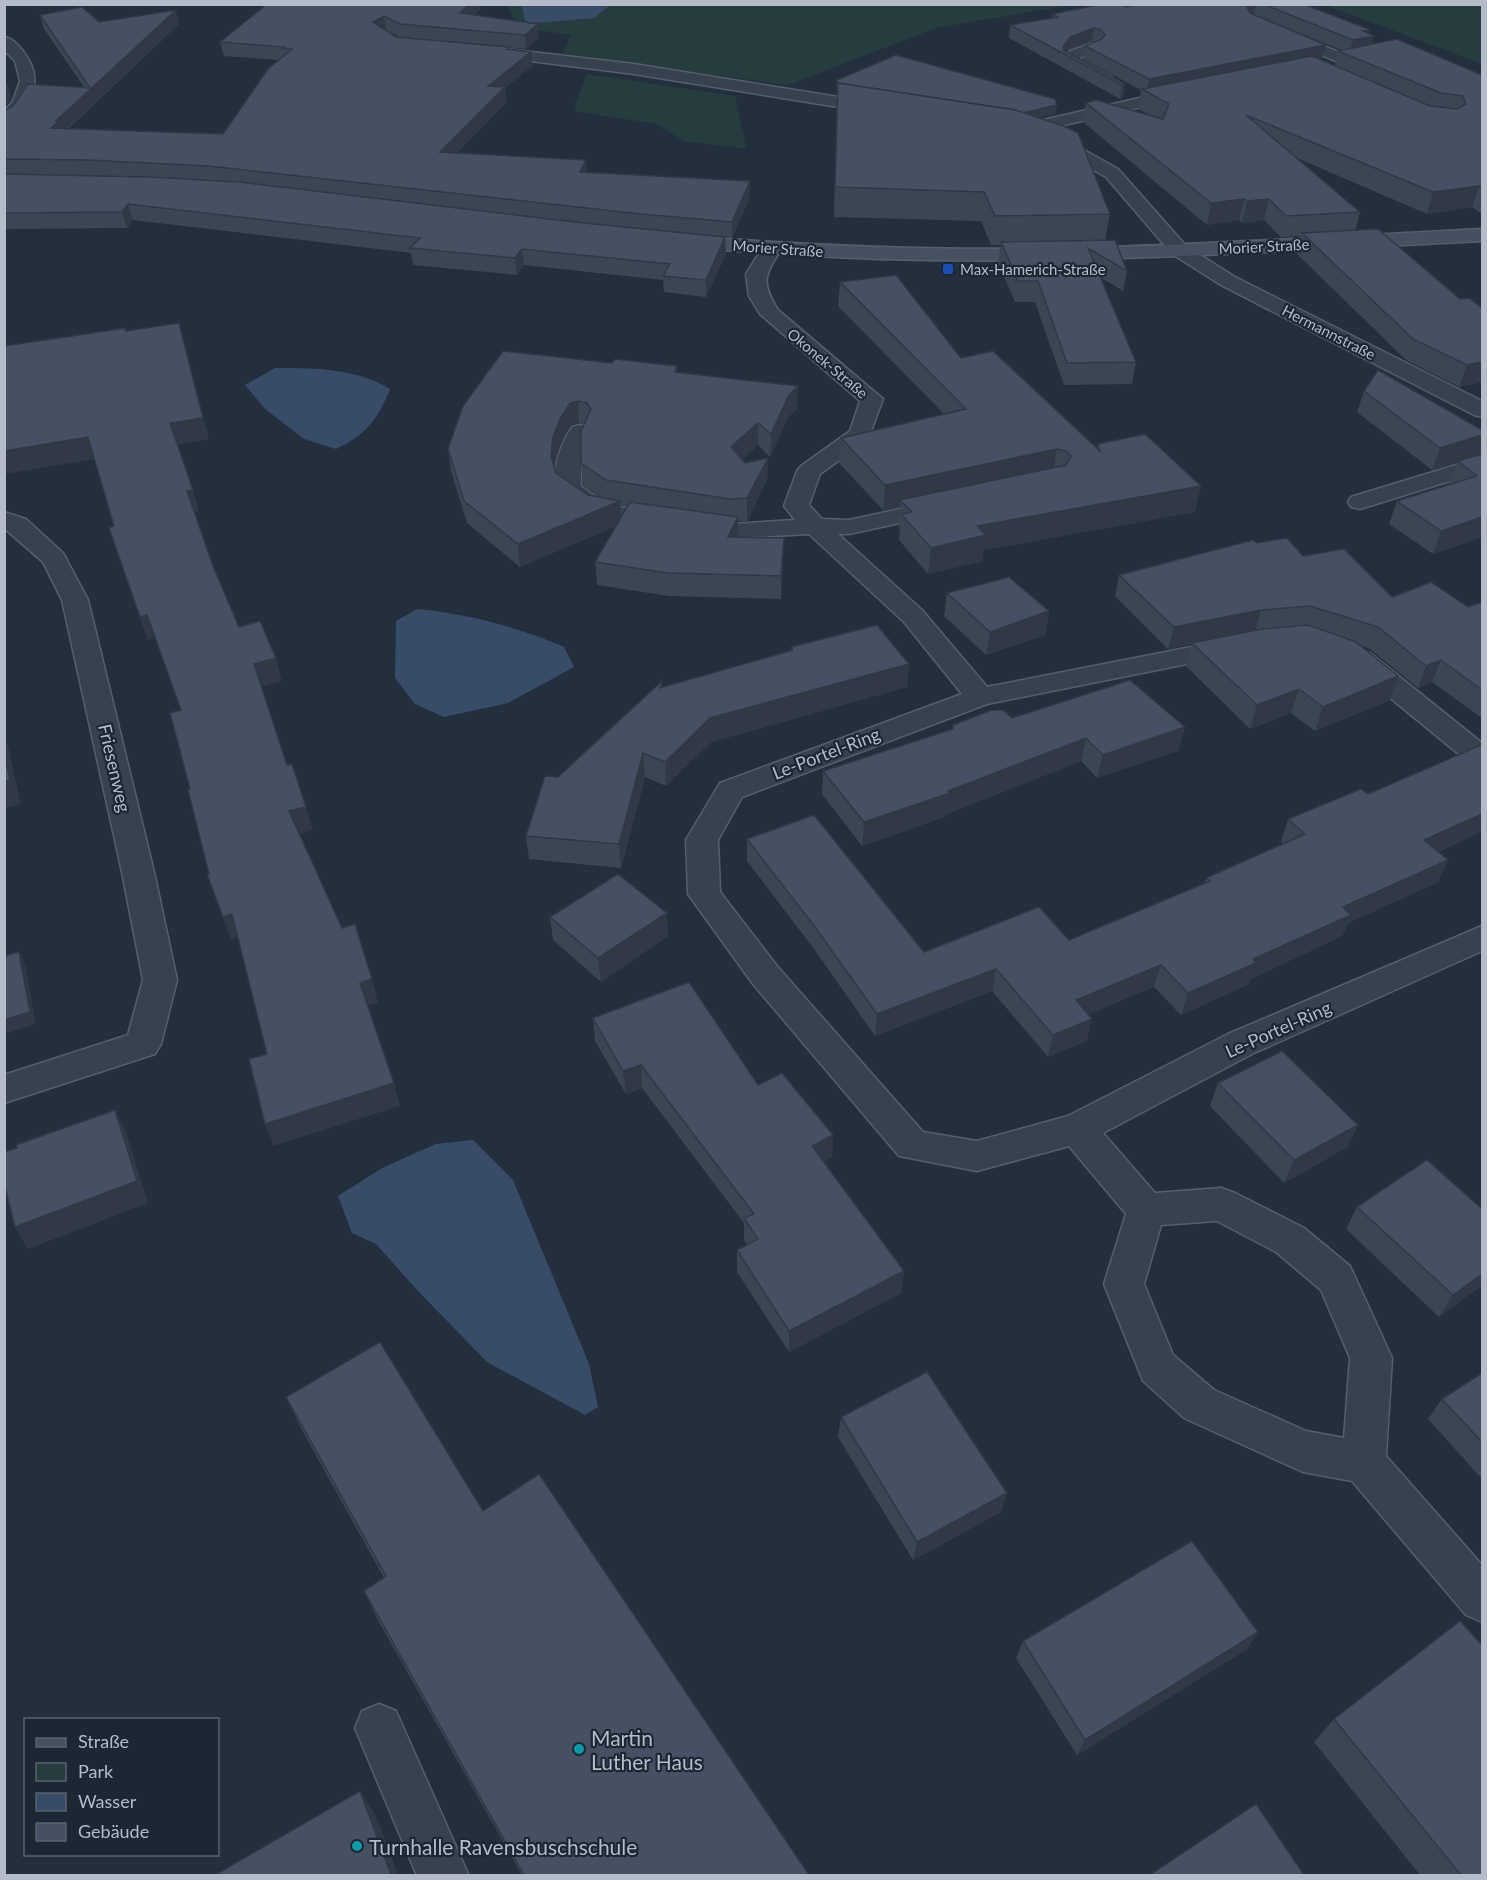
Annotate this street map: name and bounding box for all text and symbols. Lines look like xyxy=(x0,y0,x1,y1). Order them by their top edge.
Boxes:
street label: Morier Straße xyxy=(1218,235,1310,257)
street label: Morier Straße xyxy=(732,236,824,260)
place label: Max-Hamerich-Straße xyxy=(960,260,1106,278)
marker: Max-Hamerich-Straße xyxy=(941,262,955,276)
street label: Hermannstraße xyxy=(1279,301,1379,363)
street label: Okonek-Straße xyxy=(784,324,872,402)
street label: Friesenweg xyxy=(94,722,136,814)
street label: Le-Portel-Ring xyxy=(769,722,883,784)
street label: Le-Portel-Ring xyxy=(1222,996,1334,1062)
legend xyxy=(24,1718,219,1856)
place label: Martin Luther Haus xyxy=(591,1725,703,1774)
text: Straße xyxy=(78,1730,129,1752)
marker: Martin Luther Haus xyxy=(572,1742,586,1756)
text: Park xyxy=(78,1760,114,1782)
text: Wasser xyxy=(78,1790,137,1812)
text: Gebäude xyxy=(78,1820,149,1842)
place label: Turnhalle Ravensbuschschule xyxy=(369,1834,637,1859)
marker: Turnhalle Ravensbuschschule xyxy=(350,1839,364,1853)

